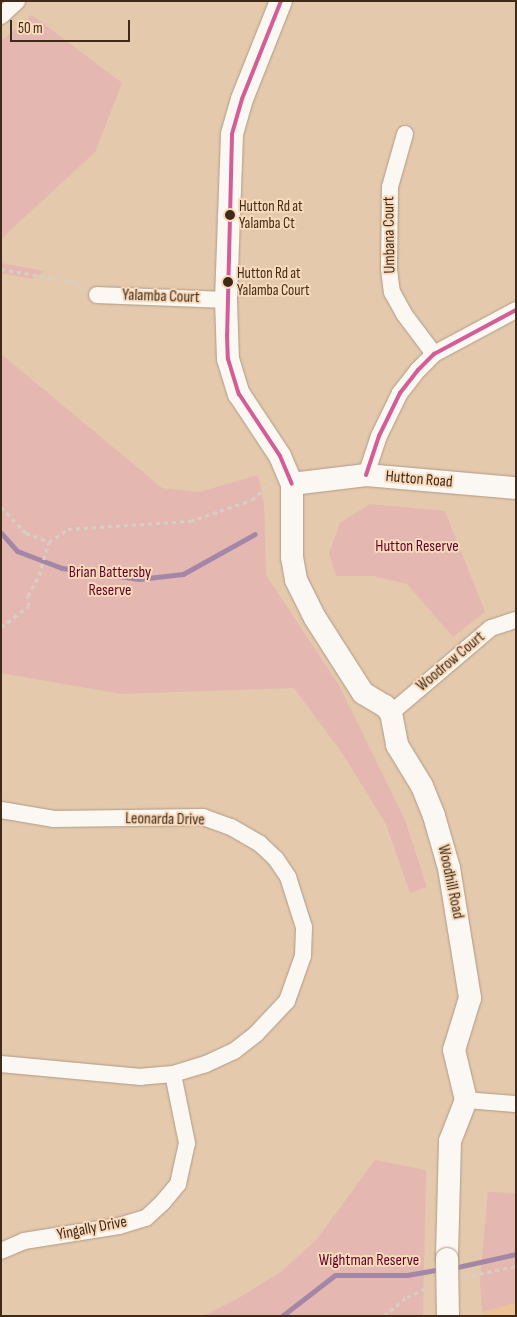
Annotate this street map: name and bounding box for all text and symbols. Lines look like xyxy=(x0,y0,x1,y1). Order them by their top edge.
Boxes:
scale bar xyxy=(12,10,132,42)
text: 50 m xyxy=(18,19,43,38)
street label: Umbana Court xyxy=(380,196,400,274)
place label: Hutton Rd at Yalamba Ct xyxy=(239,197,303,232)
marker: Hutton Rd at Yalamba Ct xyxy=(225,210,235,220)
place label: Hutton Rd at Yalamba Court xyxy=(237,264,310,299)
marker: Hutton Rd at Yalamba Court xyxy=(223,277,233,287)
street label: Yalamba Court xyxy=(122,286,200,308)
street label: Hutton Road xyxy=(385,468,453,492)
park label: Hutton Reserve xyxy=(375,537,459,557)
park label: Brian Battersby Reserve xyxy=(69,563,151,601)
street label: Woodrow Court xyxy=(413,628,489,696)
street label: Leonarda Drive xyxy=(125,810,205,830)
street label: Woodhill Road xyxy=(433,843,467,921)
street label: Yingally Drive xyxy=(55,1213,129,1245)
park label: Wightman Reserve xyxy=(319,1251,419,1271)

